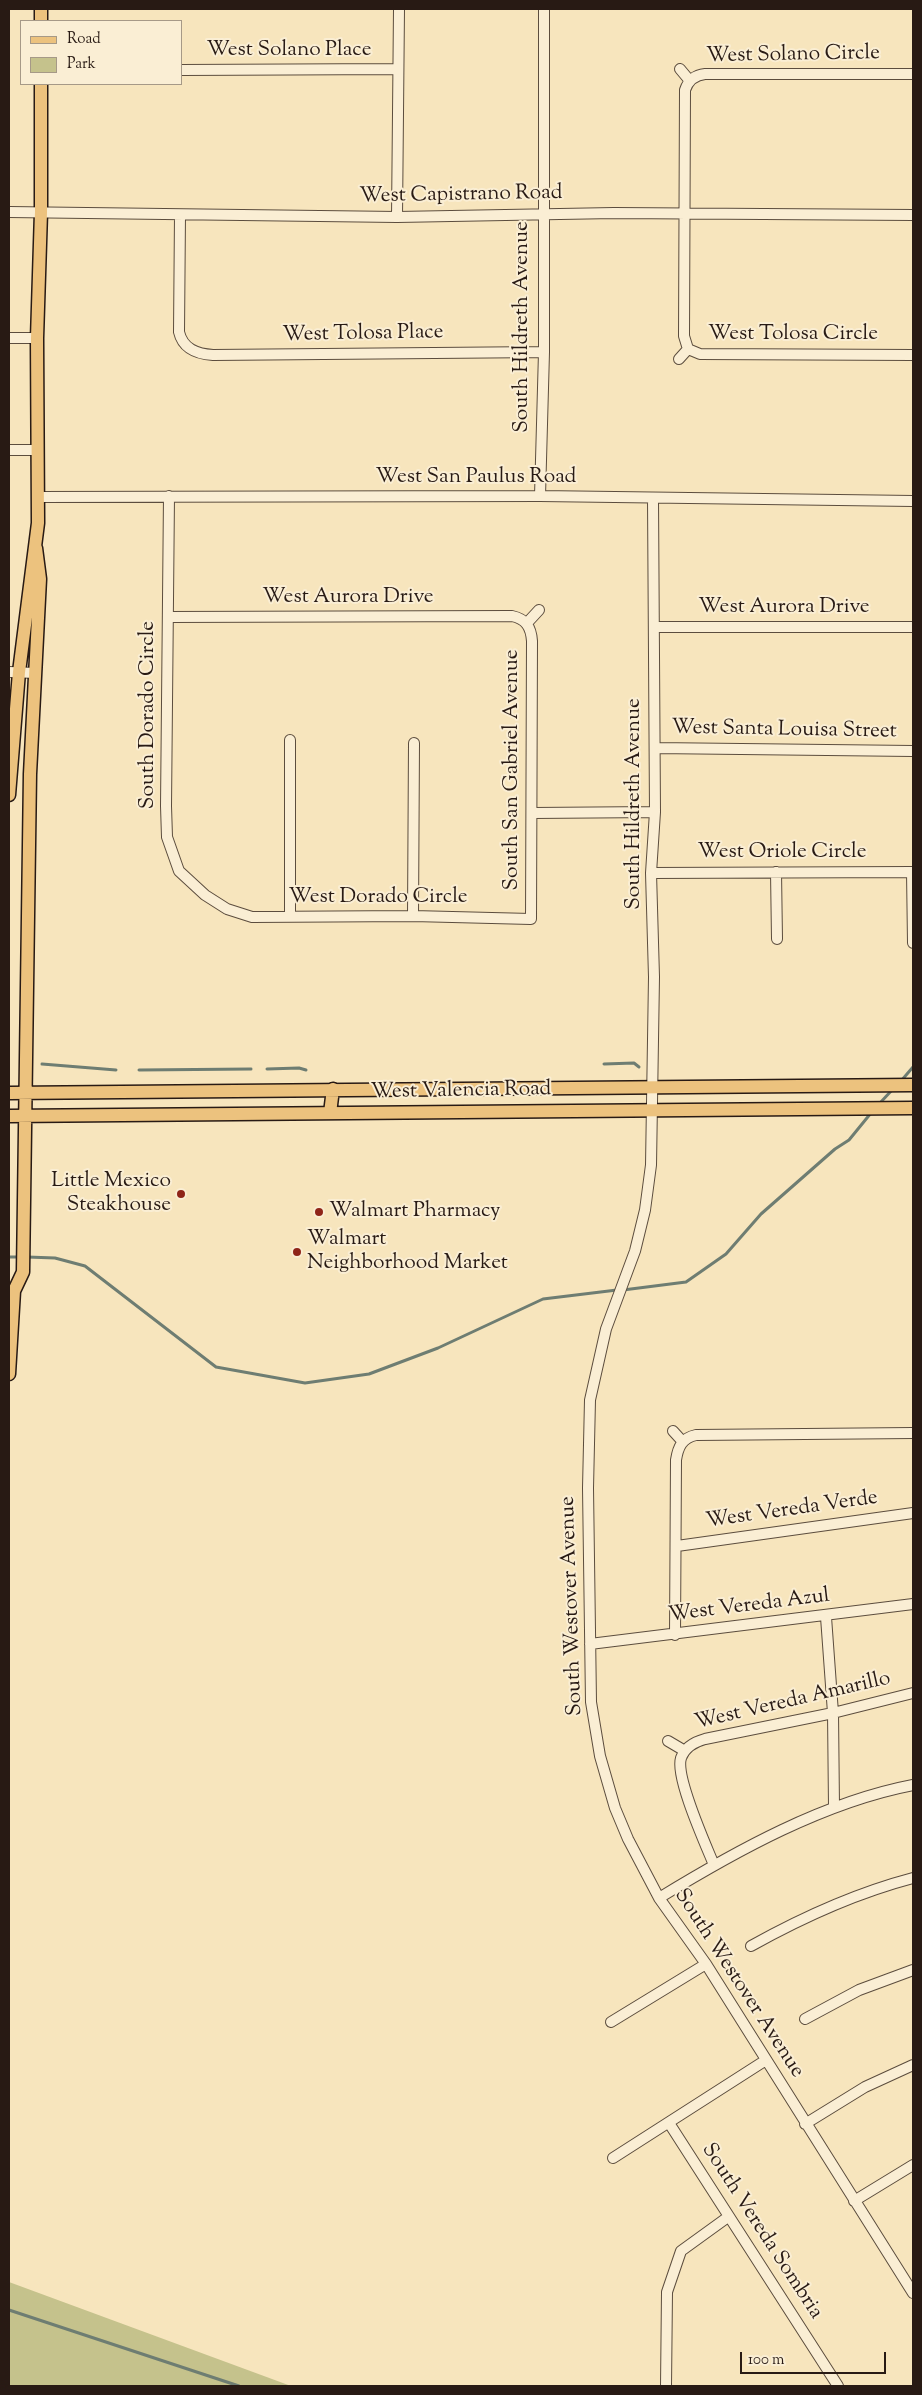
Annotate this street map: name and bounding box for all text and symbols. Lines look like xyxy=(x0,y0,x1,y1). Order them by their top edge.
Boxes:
legend xyxy=(20,20,182,85)
text: Road xyxy=(67,29,101,50)
street label: West Solano Place xyxy=(207,38,371,64)
street label: West Solano Circle xyxy=(706,42,880,70)
text: Park xyxy=(67,54,96,75)
street label: West Capistrano Road xyxy=(359,182,563,210)
street label: South Hildreth Avenue xyxy=(510,221,536,433)
street label: West Tolosa Place xyxy=(282,321,444,349)
street label: West Tolosa Circle xyxy=(708,322,878,348)
street label: West San Paulus Road xyxy=(376,465,576,491)
street label: West Aurora Drive xyxy=(262,585,434,611)
street label: West Aurora Drive xyxy=(698,595,870,621)
street label: South Dorado Circle xyxy=(136,621,162,809)
street label: South San Gabriel Avenue xyxy=(500,649,526,891)
street label: South Hildreth Avenue xyxy=(622,698,648,910)
street label: West Santa Louisa Street xyxy=(671,716,897,746)
street label: West Oriole Circle xyxy=(697,840,867,866)
street label: West Dorado Circle xyxy=(288,885,468,911)
street label: West Valencia Road xyxy=(370,1078,552,1106)
place label: Little Mexico Steakhouse xyxy=(51,1169,171,1219)
marker: Little Mexico Steakhouse xyxy=(175,1188,187,1200)
place label: Walmart Pharmacy xyxy=(329,1199,500,1225)
marker: Walmart Pharmacy xyxy=(313,1206,325,1218)
place label: Walmart Neighborhood Market xyxy=(307,1227,508,1277)
marker: Walmart Neighborhood Market xyxy=(291,1246,303,1258)
street label: West Vereda Verde xyxy=(704,1486,880,1536)
street label: South Westover Avenue xyxy=(557,1496,589,1716)
street label: West Vereda Azul xyxy=(667,1585,831,1629)
street label: West Vereda Amarillo xyxy=(693,1667,893,1737)
street label: South Westover Avenue xyxy=(667,1885,809,2083)
street label: South Vereda Sombria xyxy=(695,2139,827,2325)
scale bar xyxy=(742,2342,888,2374)
text: 100 m xyxy=(748,2350,784,2371)

